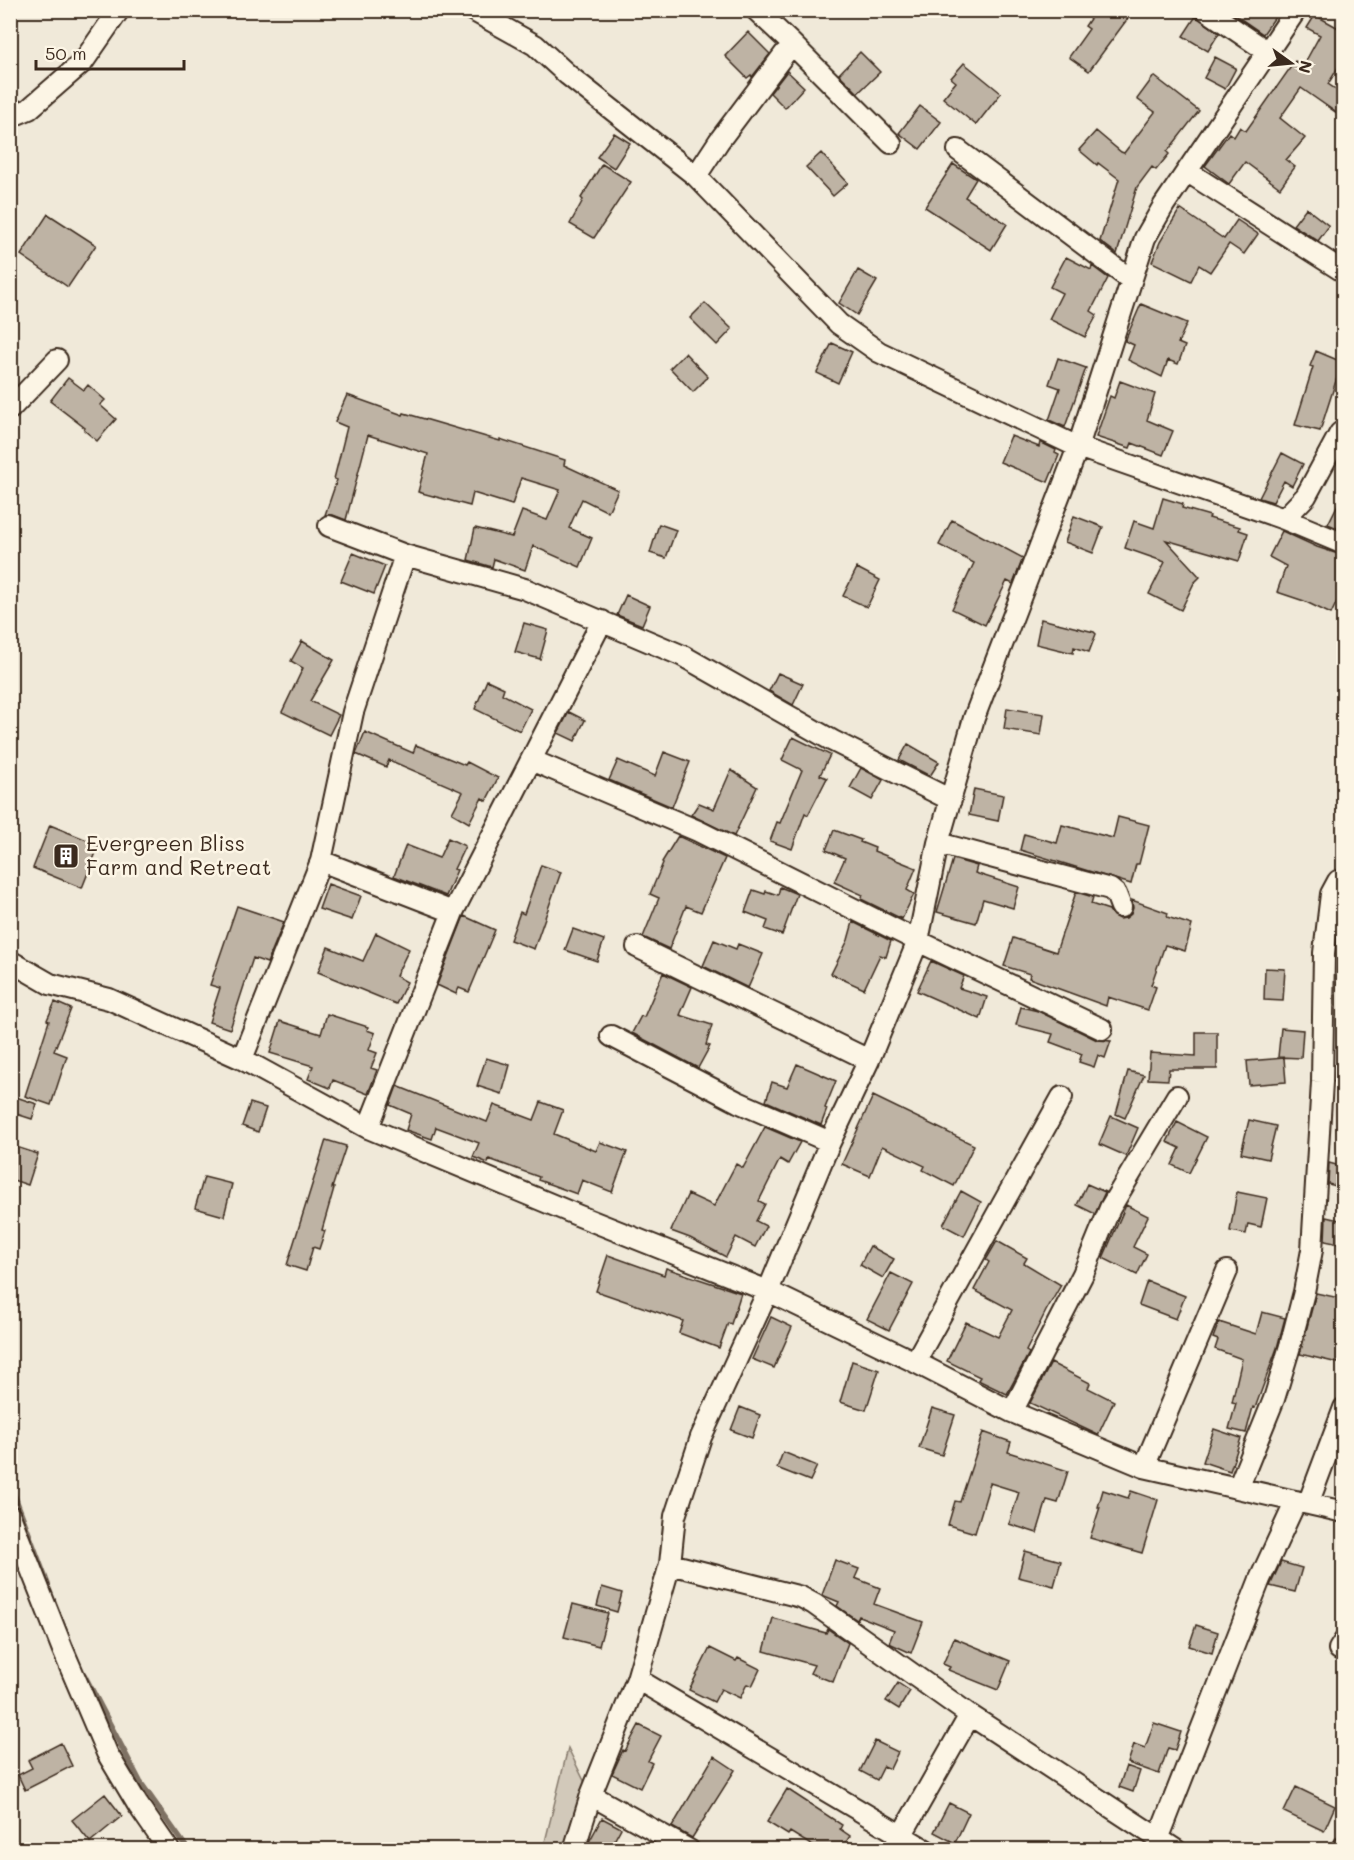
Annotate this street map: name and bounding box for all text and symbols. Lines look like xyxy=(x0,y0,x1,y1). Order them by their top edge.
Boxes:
scale bar xyxy=(36,33,184,71)
north arrow xyxy=(1261,33,1321,93)
text: 50 m xyxy=(45,41,87,65)
text: N xyxy=(1294,58,1318,76)
place label: Evergreen Bliss Farm and Retreat xyxy=(86,829,271,880)
building icon: Evergreen Bliss Farm and Retreat xyxy=(51,841,81,871)

